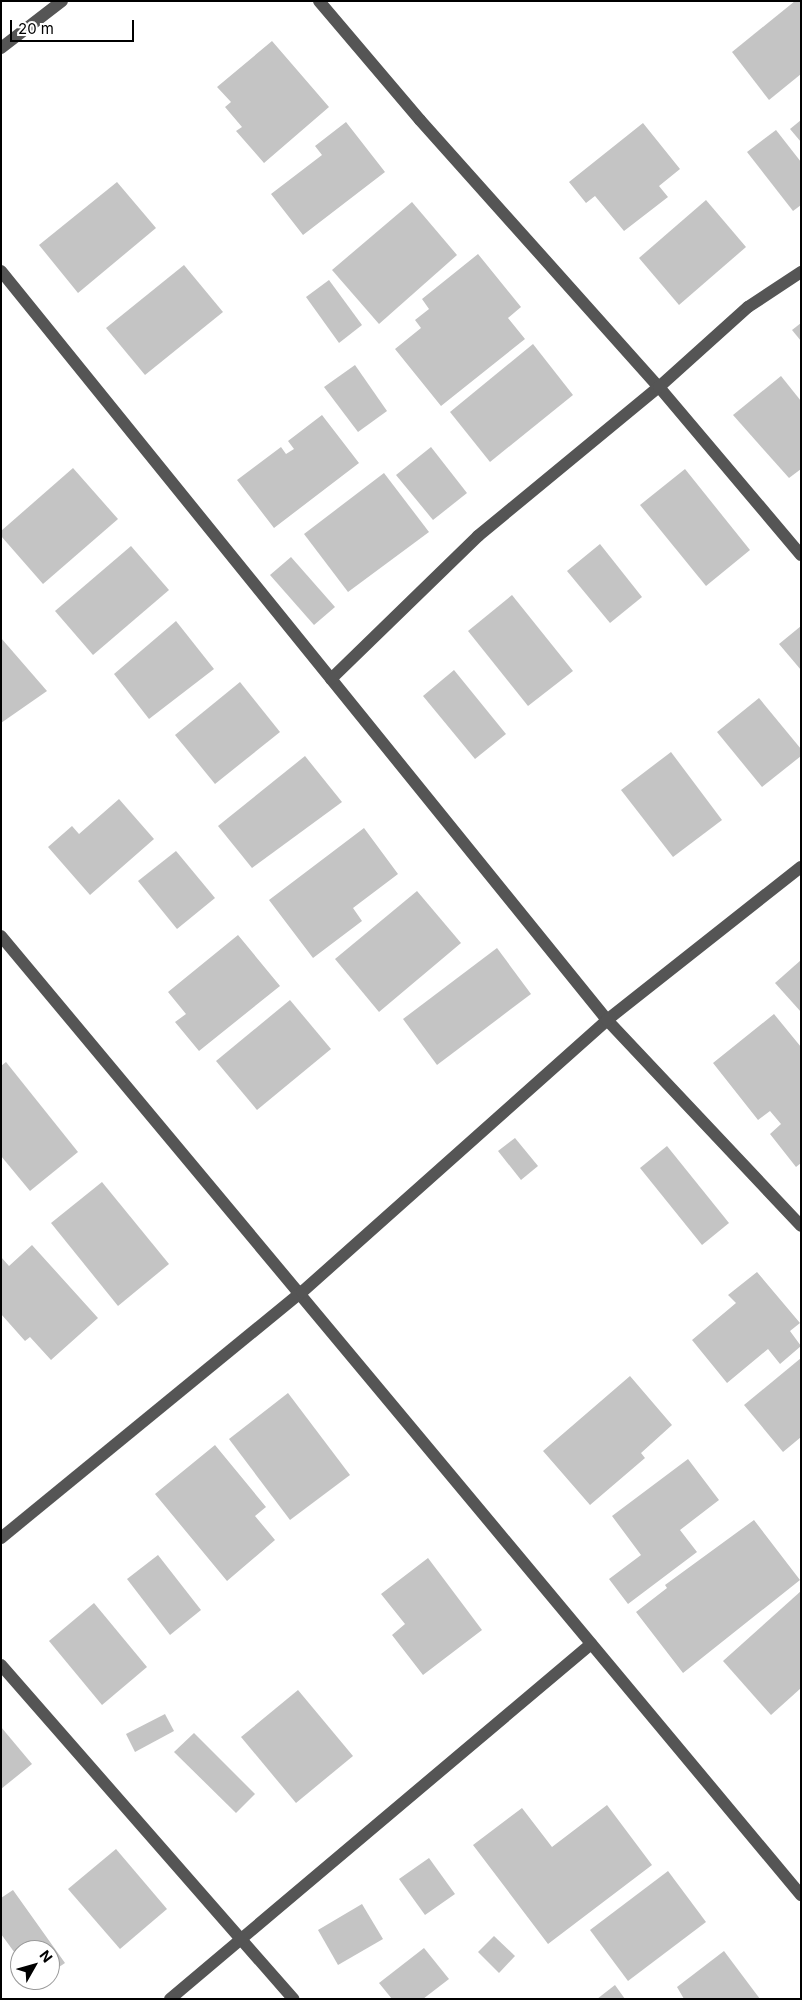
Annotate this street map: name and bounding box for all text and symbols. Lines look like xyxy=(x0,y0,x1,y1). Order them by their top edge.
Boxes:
scale bar xyxy=(12,10,136,42)
text: 20 m xyxy=(18,19,54,38)
north arrow xyxy=(10,1940,60,1990)
text: N xyxy=(36,1947,56,1966)

